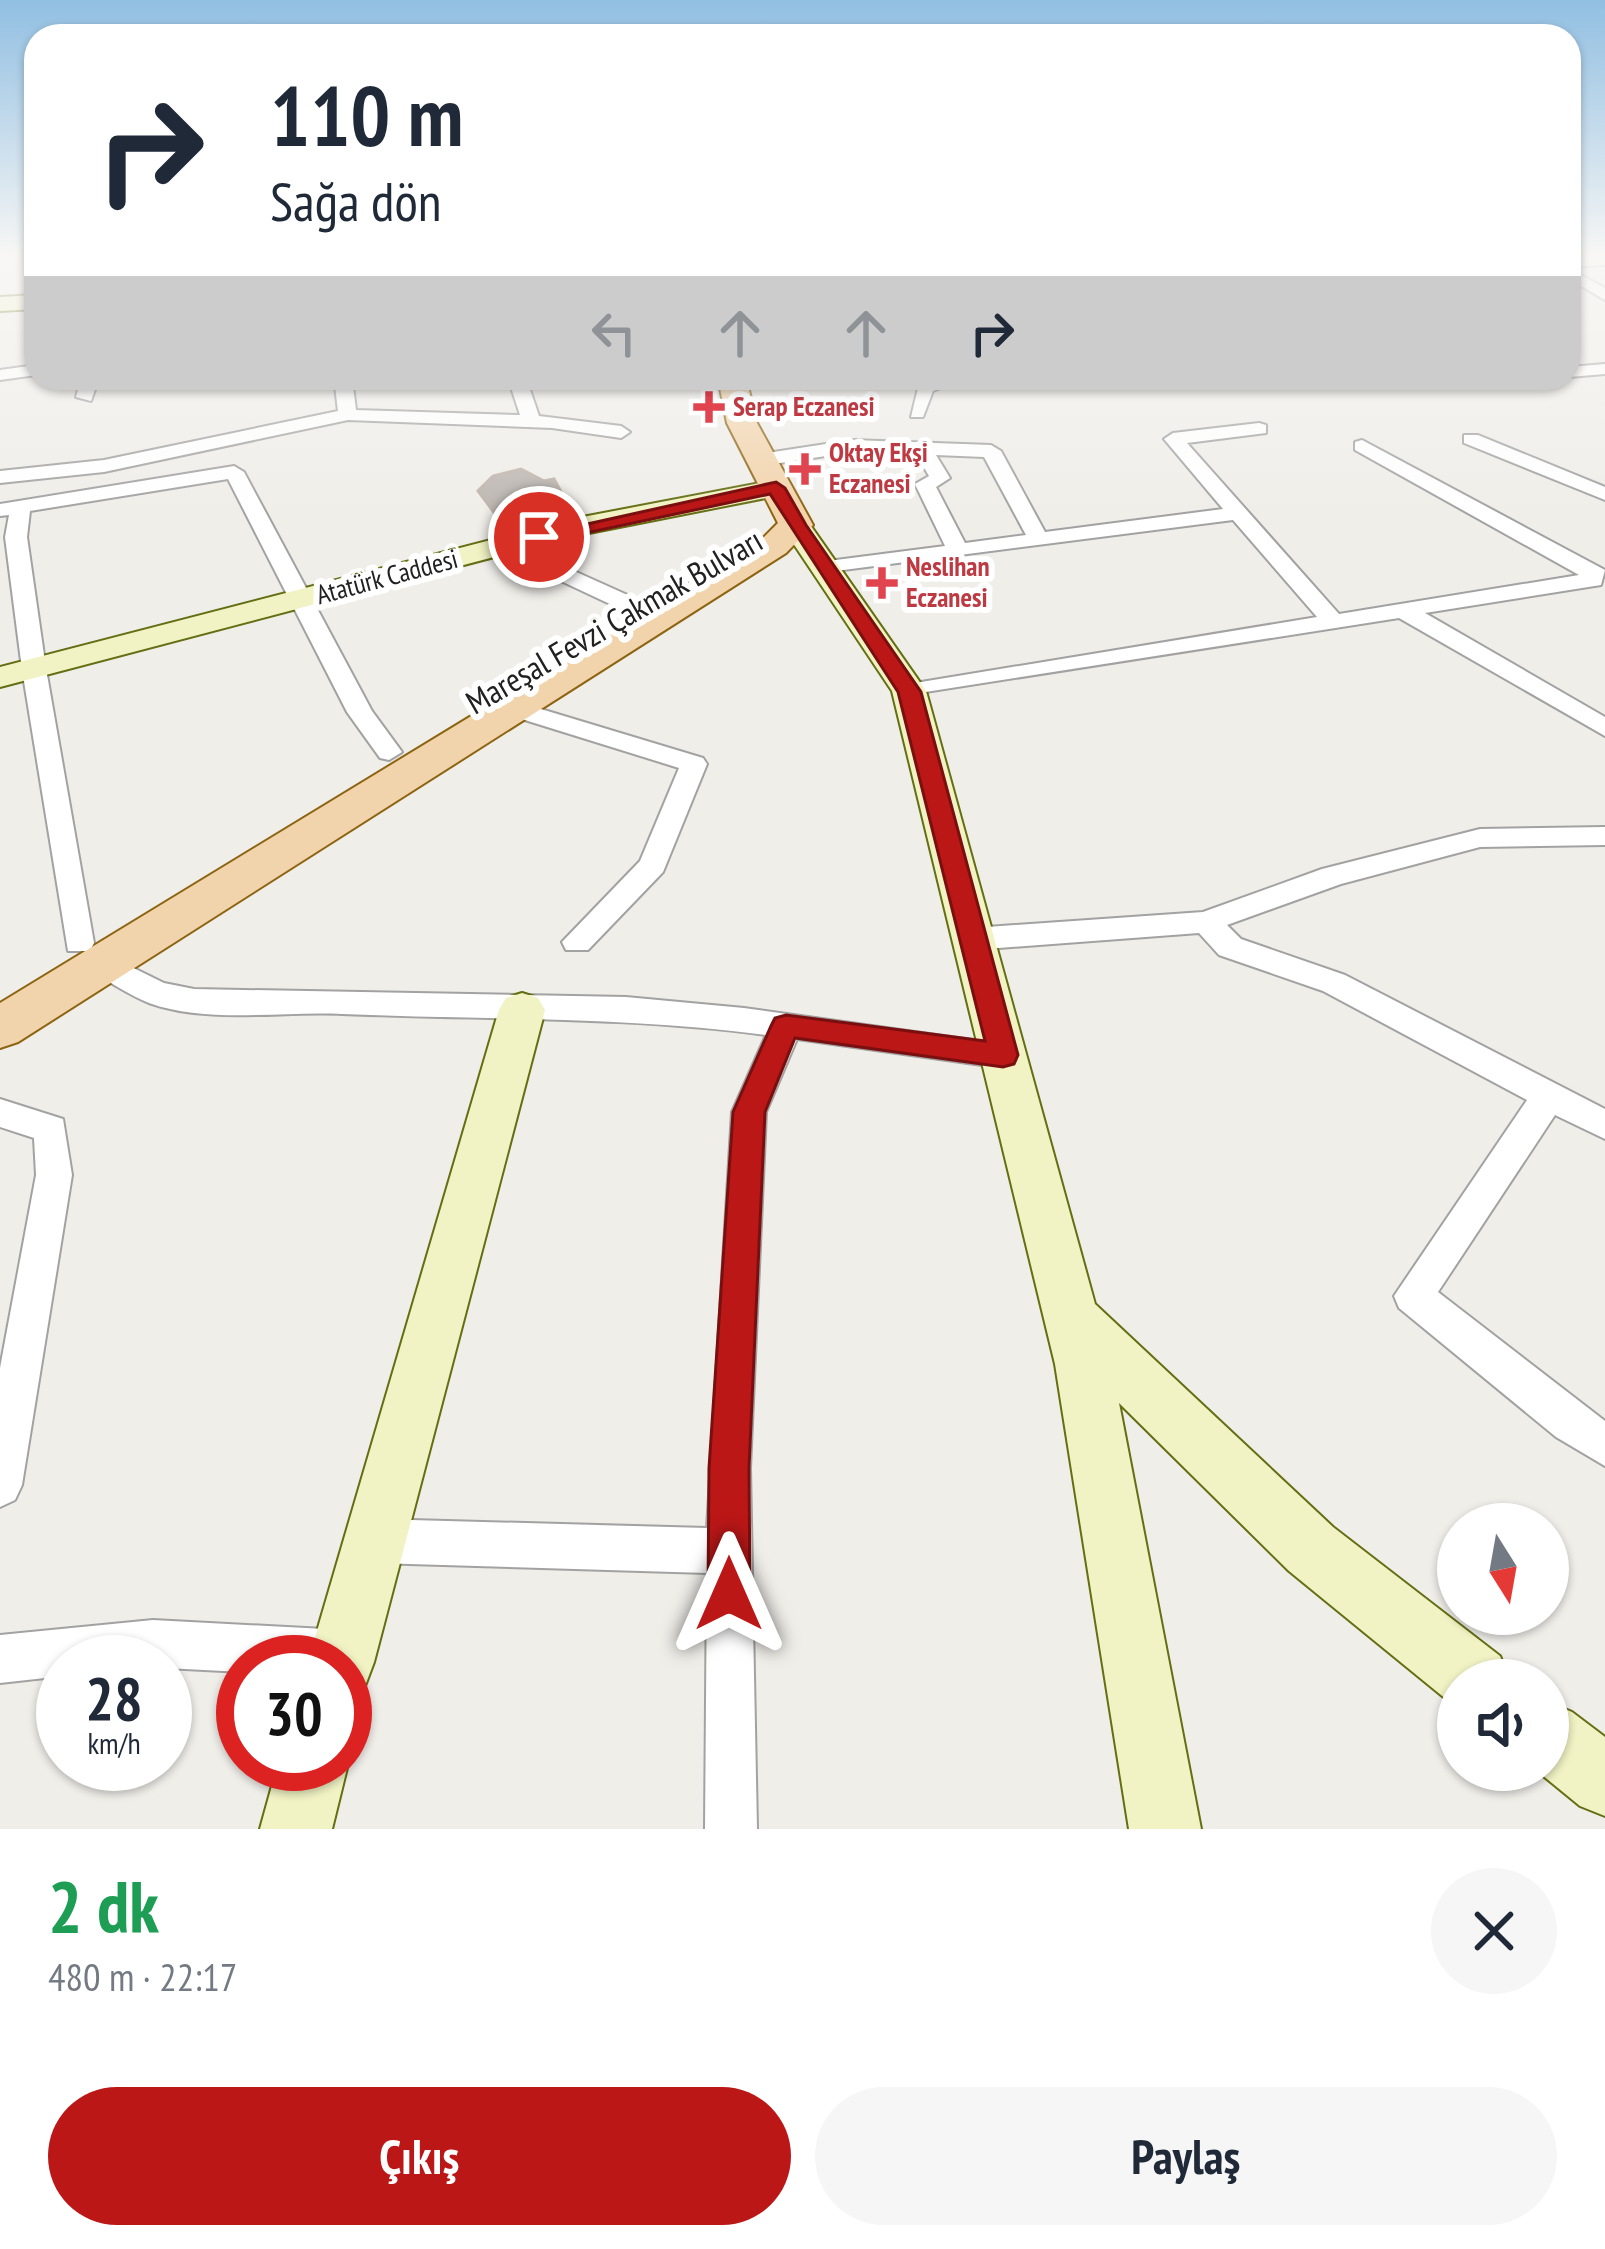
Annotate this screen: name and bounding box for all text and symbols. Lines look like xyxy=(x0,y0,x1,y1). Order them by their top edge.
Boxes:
text: 110 m xyxy=(270,60,463,169)
icon: right xyxy=(72,72,228,228)
text: Sağa dön xyxy=(270,166,442,236)
icon: left xyxy=(581,300,647,366)
icon: ahead xyxy=(707,300,773,366)
icon: ahead xyxy=(833,300,899,366)
icon: right xyxy=(959,300,1025,366)
place label: Serap Eczanesi xyxy=(733,389,875,423)
marker: Serap Eczanesi xyxy=(696,394,722,420)
place label: Oktay Ekşi Eczanesi xyxy=(829,435,928,500)
marker: Oktay Ekşi Eczanesi xyxy=(792,456,818,482)
pin xyxy=(488,486,590,588)
icon: arrive xyxy=(506,504,572,570)
street label: Mareşal Fevzi Çakmak Bulvarı xyxy=(458,518,770,723)
street label: Atatürk Caddesi xyxy=(312,541,461,611)
place label: Neslihan Eczanesi xyxy=(906,549,990,614)
marker: Neslihan Eczanesi xyxy=(869,570,895,596)
north arrow xyxy=(1437,1503,1569,1635)
map controls xyxy=(1437,1503,1569,1791)
position arrow xyxy=(666,1531,792,1657)
speed limit sign: 30 xyxy=(216,1635,372,1791)
text: 28 xyxy=(85,1659,143,1737)
button: sound xyxy=(1437,1659,1569,1791)
text: km/h xyxy=(87,1723,141,1762)
text: 2 dk xyxy=(48,1859,159,1952)
button: close xyxy=(1431,1868,1557,1994)
text: 480 m · 22:17 xyxy=(48,1951,237,2002)
button: Çıkış xyxy=(48,2087,791,2225)
button: Paylaş xyxy=(815,2087,1557,2225)

